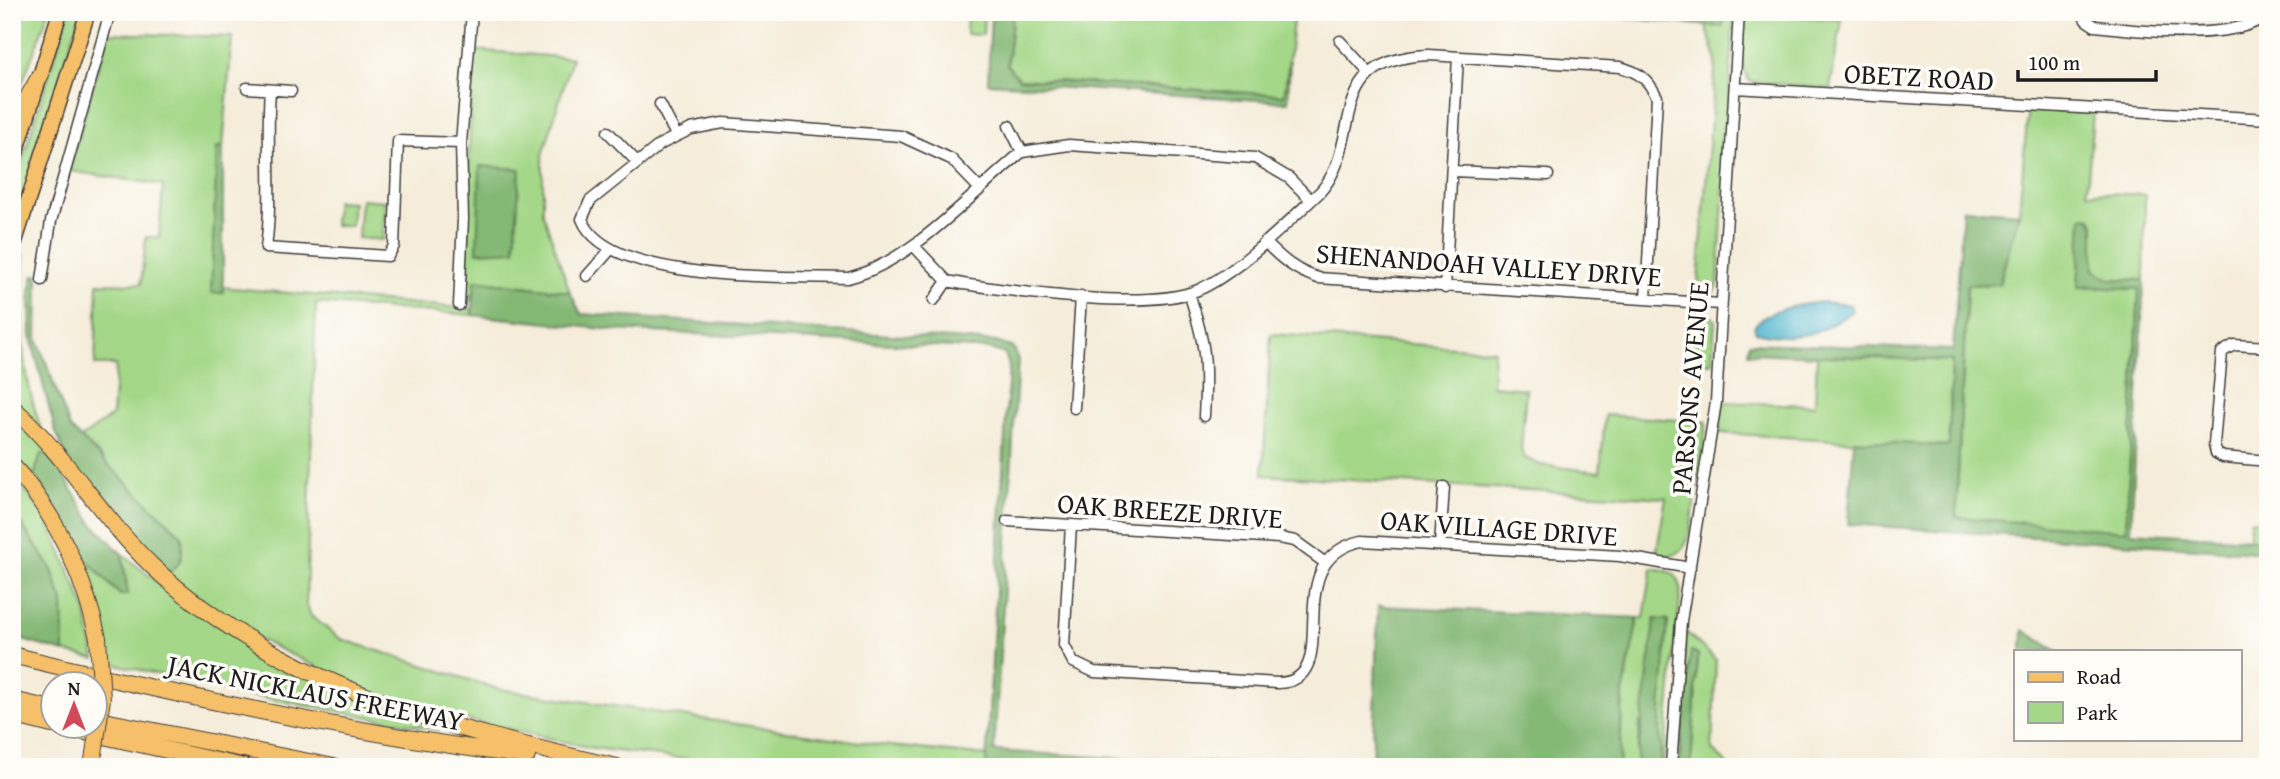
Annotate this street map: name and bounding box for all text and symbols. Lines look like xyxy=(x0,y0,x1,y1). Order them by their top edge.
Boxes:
scale bar xyxy=(2018,38,2156,82)
text: 100 m xyxy=(2028,47,2080,78)
street label: OBETZ ROAD xyxy=(1843,52,1995,100)
street label: SHENANDOAH VALLEY DRIVE xyxy=(1315,231,1663,297)
street label: PARSONS AVENUE xyxy=(1659,280,1719,496)
street label: OAK BREEZE DRIVE xyxy=(1056,482,1284,538)
street label: OAK VILLAGE DRIVE xyxy=(1379,498,1619,556)
street label: JACK NICKLAUS FREEWAY xyxy=(161,643,468,741)
legend xyxy=(2014,650,2242,740)
text: Road xyxy=(2077,661,2122,692)
north arrow xyxy=(38,670,108,740)
text: N xyxy=(68,674,81,702)
text: Park xyxy=(2077,697,2118,728)

